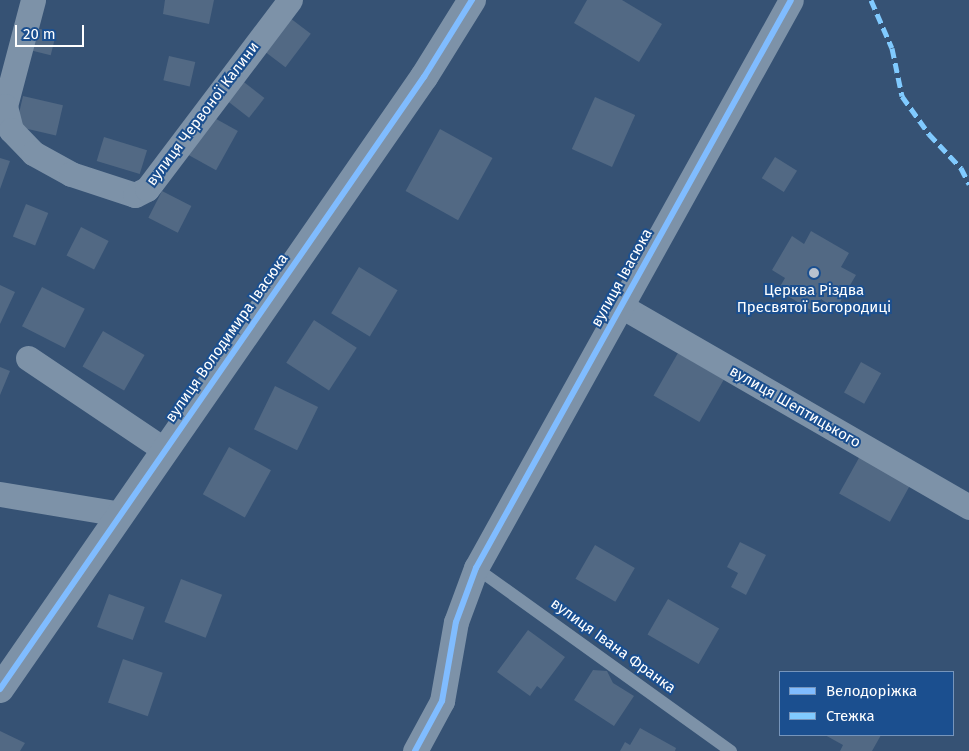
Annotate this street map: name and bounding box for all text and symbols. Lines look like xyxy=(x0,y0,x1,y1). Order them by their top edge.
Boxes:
scale bar xyxy=(18,15,86,47)
text: 20 m xyxy=(23,25,56,43)
street label: вулиця Червоної Калини xyxy=(143,38,263,190)
street label: вулиця Івасюка xyxy=(588,226,656,330)
street label: вулиця Володимира Івасюка xyxy=(162,250,292,426)
marker: Церква Різдва Пресвятої Богородиці xyxy=(808,267,820,279)
place label: Церква Різдва Пресвятої Богородиці xyxy=(737,281,891,316)
street label: вулиця Шептицького xyxy=(726,362,864,452)
street label: вулиця Івана Франка xyxy=(547,595,679,697)
legend xyxy=(779,671,954,736)
text: Велодоріжка xyxy=(826,682,917,700)
text: Стежка xyxy=(826,707,875,725)

